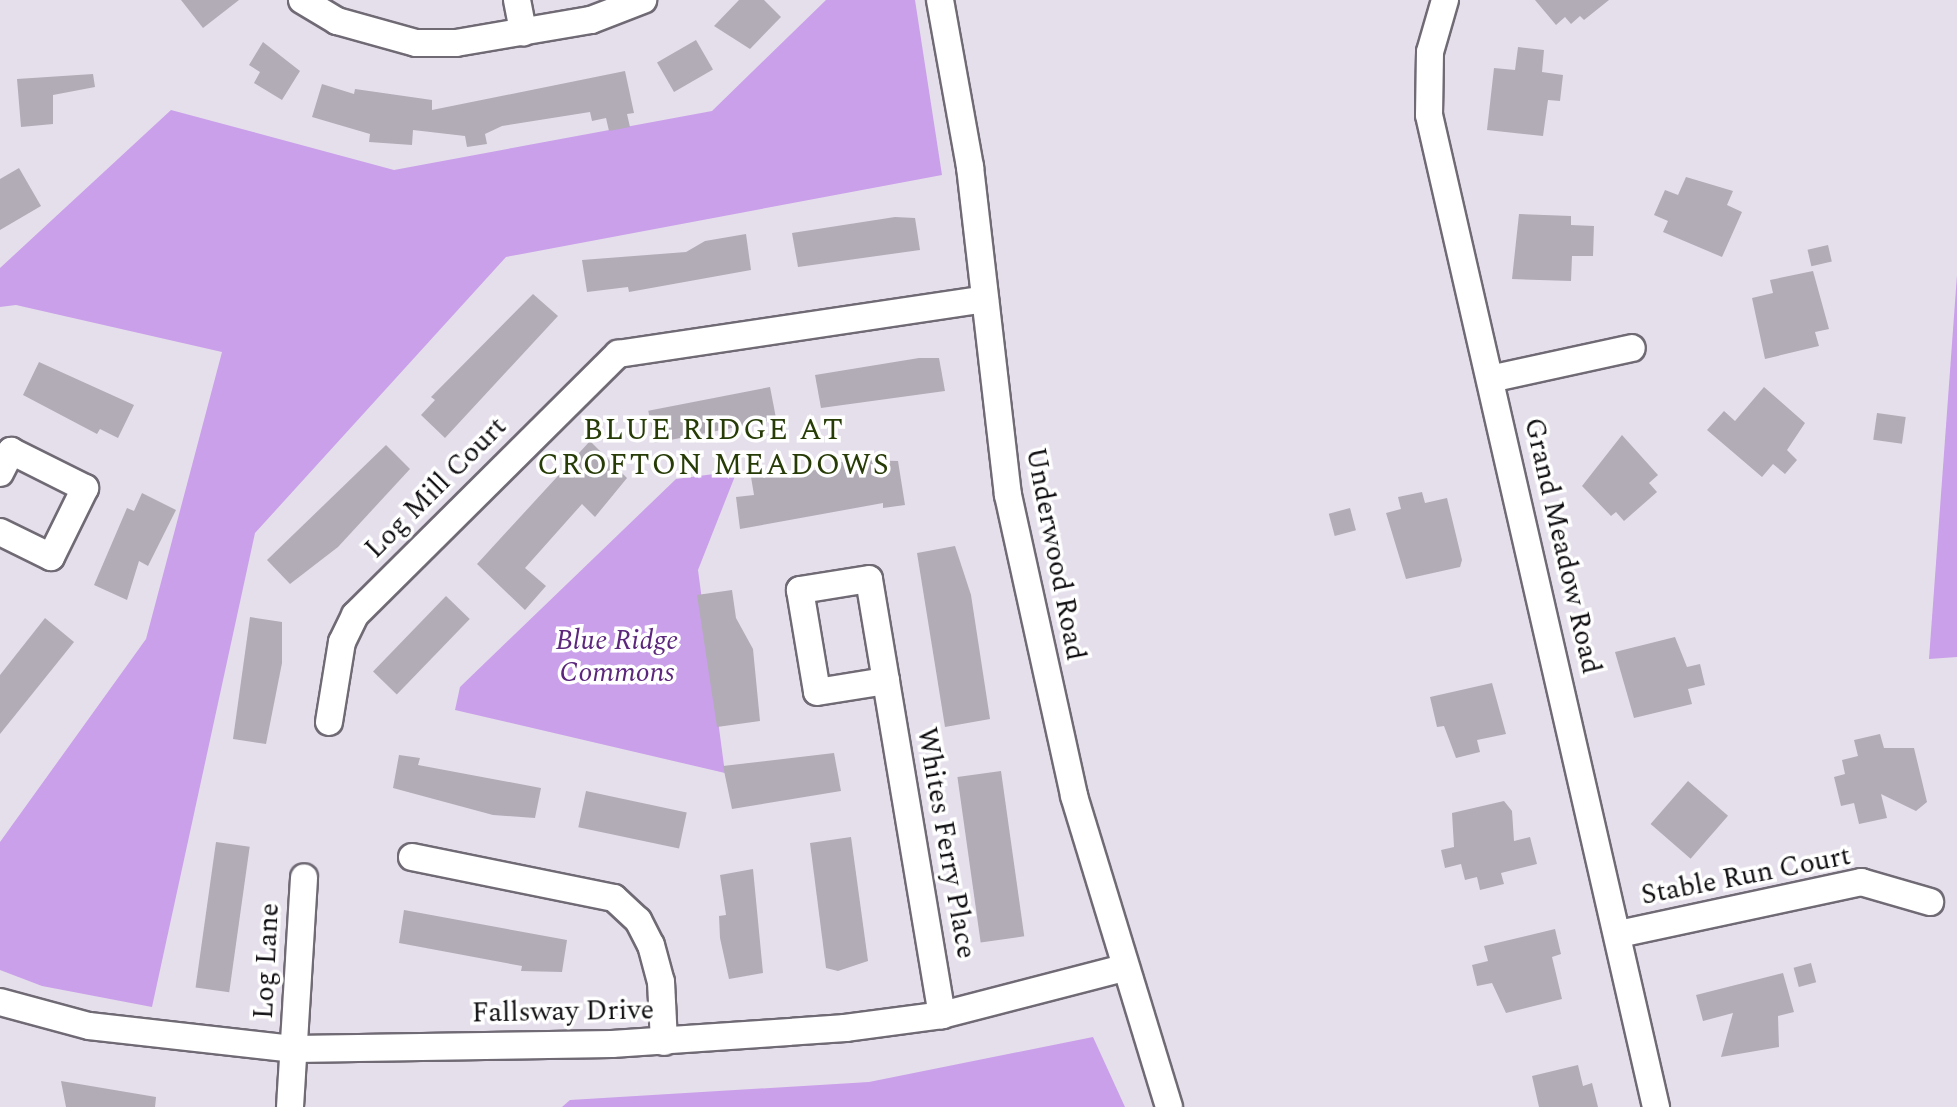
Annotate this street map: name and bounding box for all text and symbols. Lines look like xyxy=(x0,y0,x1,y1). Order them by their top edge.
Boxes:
street label: Log Mill Court xyxy=(358,410,514,566)
district label: BLUE RIDGE AT CROFTON MEADOWS xyxy=(537,412,891,482)
street label: Grand Meadow Road xyxy=(1516,415,1608,677)
street label: Underwood Road xyxy=(1018,445,1092,663)
park label: Blue Ridge Commons xyxy=(556,624,678,690)
street label: Whites Ferry Place xyxy=(909,725,983,961)
street label: Stable Run Court xyxy=(1638,839,1854,913)
street label: Log Lane xyxy=(247,902,287,1020)
street label: Fallsway Drive xyxy=(472,994,654,1030)

